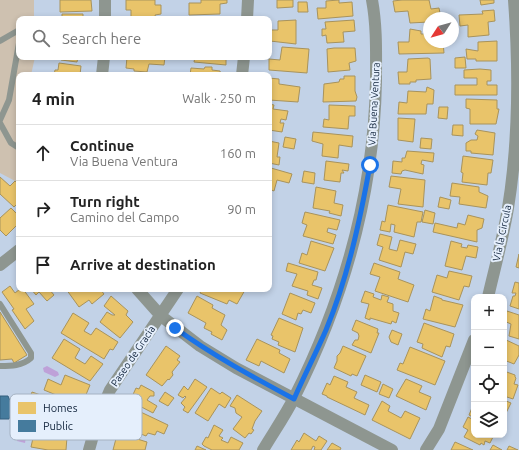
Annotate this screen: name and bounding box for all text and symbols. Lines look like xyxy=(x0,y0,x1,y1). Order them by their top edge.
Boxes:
north arrow xyxy=(423,12,459,48)
search box xyxy=(16,16,272,60)
icon: search xyxy=(30,27,52,49)
text: Search here xyxy=(62,30,141,47)
street label: Via Buena Ventura xyxy=(366,62,382,146)
text: 4 min xyxy=(32,89,75,108)
text: Walk · 250 m xyxy=(182,91,256,105)
text: Continue xyxy=(70,137,134,154)
icon: ahead xyxy=(32,142,54,164)
text: 160 m xyxy=(220,146,256,160)
text: Via Buena Ventura xyxy=(70,154,178,168)
route start xyxy=(361,156,379,174)
text: Turn right xyxy=(70,193,140,210)
icon: right xyxy=(32,198,54,220)
text: 90 m xyxy=(227,202,256,216)
street label: Via la Circula xyxy=(491,204,513,262)
text: Camino del Campo xyxy=(70,210,179,224)
icon: arrive xyxy=(32,254,54,276)
text: Arrive at destination xyxy=(70,256,216,273)
map controls xyxy=(471,294,507,438)
button: + xyxy=(471,294,507,330)
route end xyxy=(166,319,184,337)
street label: Paseo de Gracia xyxy=(109,324,157,388)
button: − xyxy=(471,330,507,366)
button: locate xyxy=(471,366,507,402)
legend xyxy=(10,394,142,440)
text: Homes xyxy=(43,402,78,414)
button: layers xyxy=(471,402,507,438)
text: Public xyxy=(43,420,73,432)

